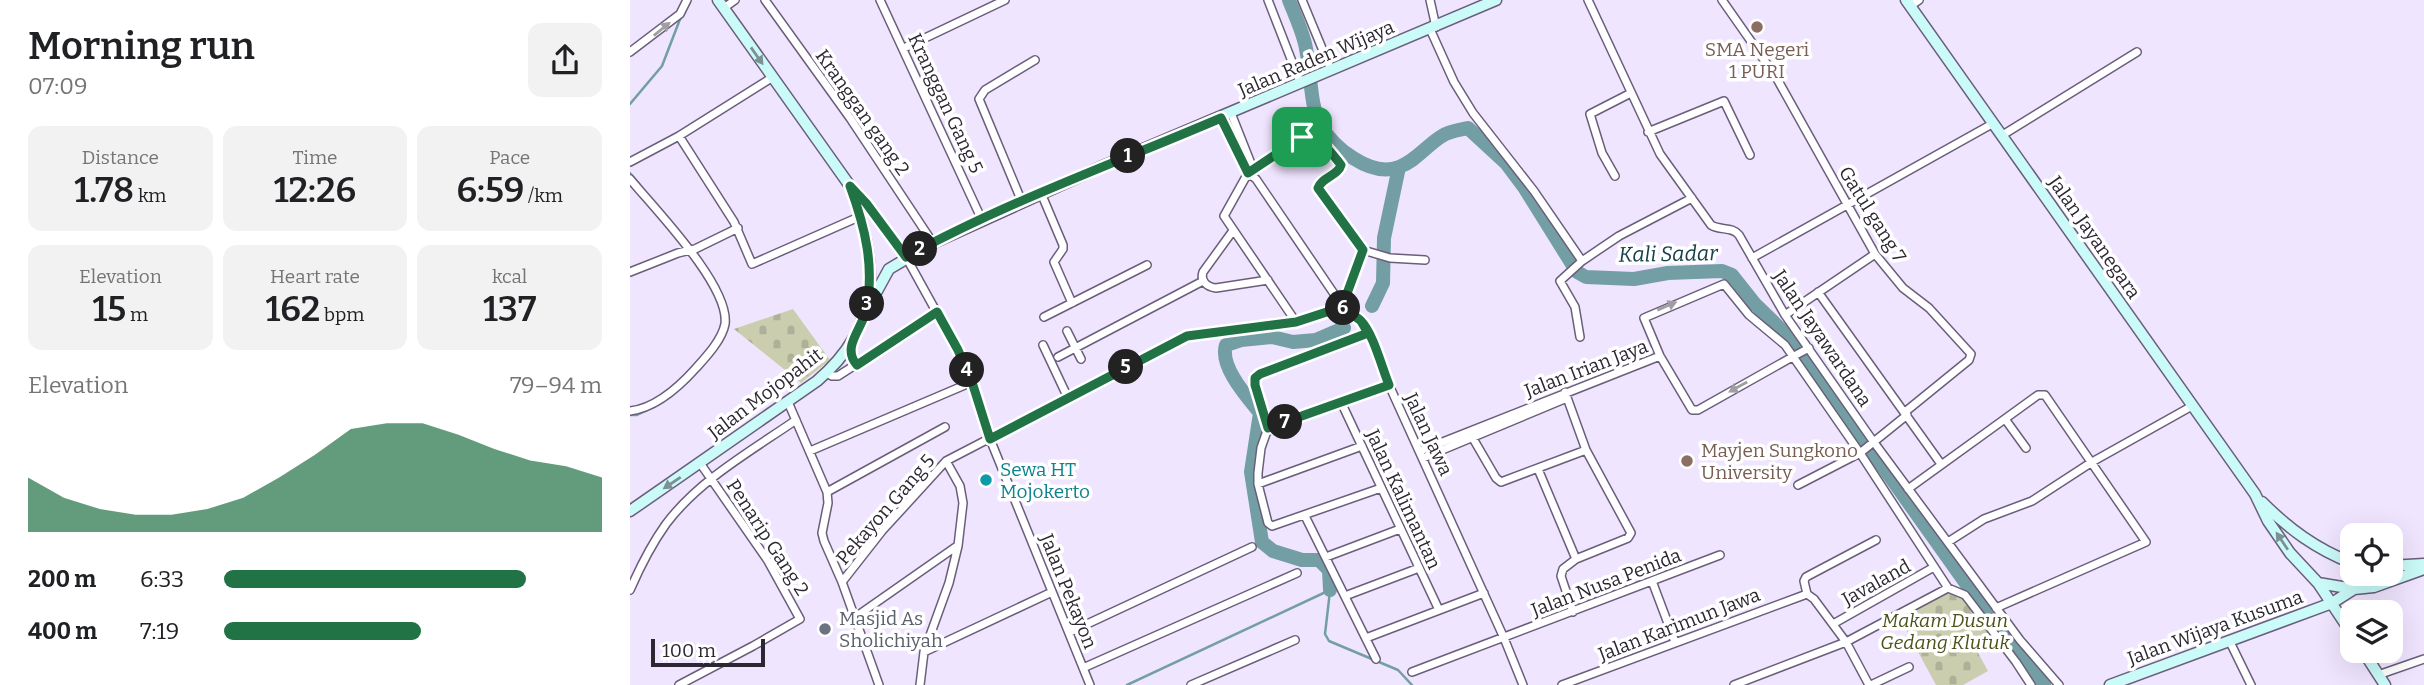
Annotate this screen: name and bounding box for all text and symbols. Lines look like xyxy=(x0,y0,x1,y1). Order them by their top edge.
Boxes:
street label: Jalan Raden Wijaya xyxy=(1234,15,1398,102)
marker: SMA Negeri 1 PURI xyxy=(1749,19,1765,35)
one-way arrow xyxy=(652,21,670,36)
text: Morning run xyxy=(28,23,255,69)
button: share xyxy=(528,23,602,97)
street label: Kranggan Gang 5 xyxy=(903,30,988,177)
place label: SMA Negeri 1 PURI xyxy=(1705,38,1810,83)
street label: Kranggan gang 2 xyxy=(811,45,915,180)
one-way arrow xyxy=(750,47,764,65)
text: 07:09 xyxy=(28,72,87,100)
pin xyxy=(1272,107,1332,167)
icon: arrive xyxy=(1283,118,1321,156)
pin: 1 xyxy=(1110,138,1146,174)
text: 1 xyxy=(1123,144,1132,167)
text: Distance xyxy=(82,146,159,169)
text: Time xyxy=(293,146,337,169)
text: Pace xyxy=(489,146,530,169)
street label: Gatul gang 7 xyxy=(1834,162,1911,267)
text: 1.78 xyxy=(74,169,134,211)
text: 12:26 xyxy=(274,169,356,211)
text: 6:59 xyxy=(456,169,524,211)
street label: Jalan Jayanegara xyxy=(2043,171,2146,304)
text: km xyxy=(134,184,167,207)
text: /km xyxy=(524,184,563,207)
pin: 2 xyxy=(902,232,938,266)
text: 2 xyxy=(914,237,925,260)
water label: Kali Sadar xyxy=(1618,240,1719,268)
text: Elevation xyxy=(79,265,162,288)
text: Heart rate xyxy=(270,265,360,288)
text: kcal xyxy=(492,265,527,288)
street label: Jalan Jayawardana xyxy=(1768,265,1877,412)
pin: 3 xyxy=(849,286,884,322)
text: 15 xyxy=(92,288,126,330)
text: 162 xyxy=(266,288,320,330)
text: 137 xyxy=(483,288,536,330)
pin: 6 xyxy=(1326,290,1360,326)
text: 3 xyxy=(861,292,872,315)
text: 6 xyxy=(1337,296,1348,319)
one-way arrow xyxy=(1657,301,1678,312)
text: m xyxy=(126,303,148,326)
text: bpm xyxy=(320,303,364,326)
street label: Jalan Irian Jaya xyxy=(1520,334,1652,403)
street label: Jalan Mojopahit xyxy=(703,343,827,445)
pin: 5 xyxy=(1108,350,1144,384)
pin: 4 xyxy=(950,352,984,388)
text: 5 xyxy=(1120,355,1131,378)
text: 4 xyxy=(961,358,972,381)
text: Elevation xyxy=(28,371,128,399)
text: 79–94 m xyxy=(510,371,602,399)
one-way arrow xyxy=(1728,381,1748,393)
street label: Jalan Jawa xyxy=(1399,388,1458,480)
pin: 7 xyxy=(1268,404,1302,440)
text: 7 xyxy=(1279,410,1290,433)
street label: Jalan Kalimantan xyxy=(1361,425,1446,573)
place label: Mayjen Sungkono University xyxy=(1701,439,1858,484)
street label: Pekayon Gang 5 xyxy=(831,449,940,569)
marker: Mayjen Sungkono University xyxy=(1679,453,1695,469)
place label: Sewa HT Mojokerto xyxy=(1000,458,1090,503)
marker: Sewa HT Mojokerto xyxy=(978,472,994,488)
street label: Penarip Gang 2 xyxy=(722,475,814,600)
one-way arrow xyxy=(662,476,681,489)
map controls xyxy=(2340,523,2403,663)
button: locate xyxy=(2340,523,2403,586)
street label: Jalan Pekayon xyxy=(1035,530,1102,652)
one-way arrow xyxy=(2275,531,2288,550)
street label: Jalan Nusa Penida xyxy=(1527,543,1685,622)
street label: Javaland xyxy=(1837,554,1914,611)
text: 200 m xyxy=(28,565,96,593)
text: 6:33 xyxy=(140,565,184,593)
street label: Jalan Karimun Jawa xyxy=(1594,583,1764,666)
street label: Jalan Wijaya Kusuma xyxy=(2123,585,2307,670)
button: layers xyxy=(2340,600,2403,663)
place label: Masjid As Sholichiyah xyxy=(839,607,943,652)
park label: Makam Dusun Gedang Klutuk xyxy=(1880,609,2011,654)
text: 400 m xyxy=(28,617,97,645)
text: 7:19 xyxy=(140,617,179,645)
marker: Masjid As Sholichiyah xyxy=(817,621,833,637)
scale bar xyxy=(651,636,765,668)
text: 100 m xyxy=(662,639,716,662)

